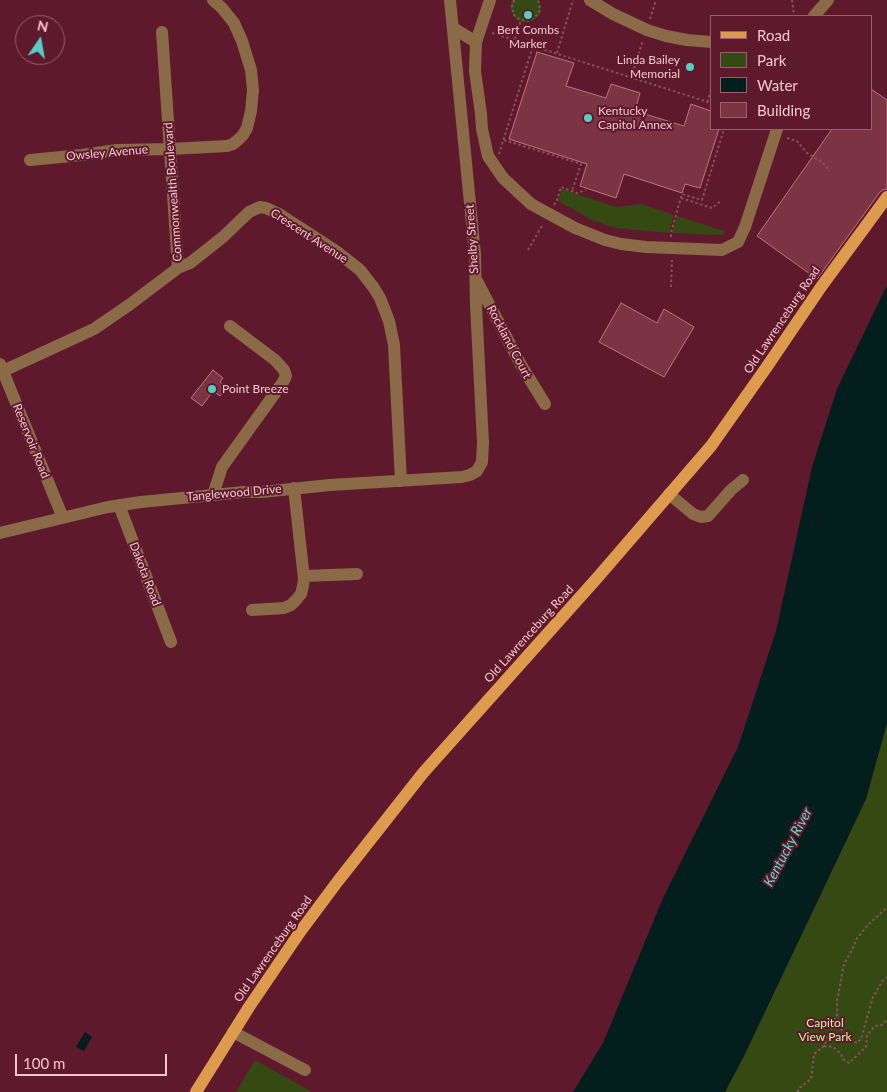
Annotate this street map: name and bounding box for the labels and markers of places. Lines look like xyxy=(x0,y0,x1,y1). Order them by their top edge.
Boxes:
marker: Bert Combs Marker xyxy=(522,9,534,21)
place label: Bert Combs Marker xyxy=(497,23,559,51)
place label: Linda Bailey Memorial xyxy=(617,53,680,81)
marker: Linda Bailey Memorial xyxy=(684,61,696,73)
place label: Kentucky Capitol Annex xyxy=(598,104,672,132)
marker: Kentucky Capitol Annex xyxy=(582,112,594,124)
place label: Point Breeze xyxy=(222,382,289,396)
marker: Point Breeze xyxy=(206,383,218,395)

